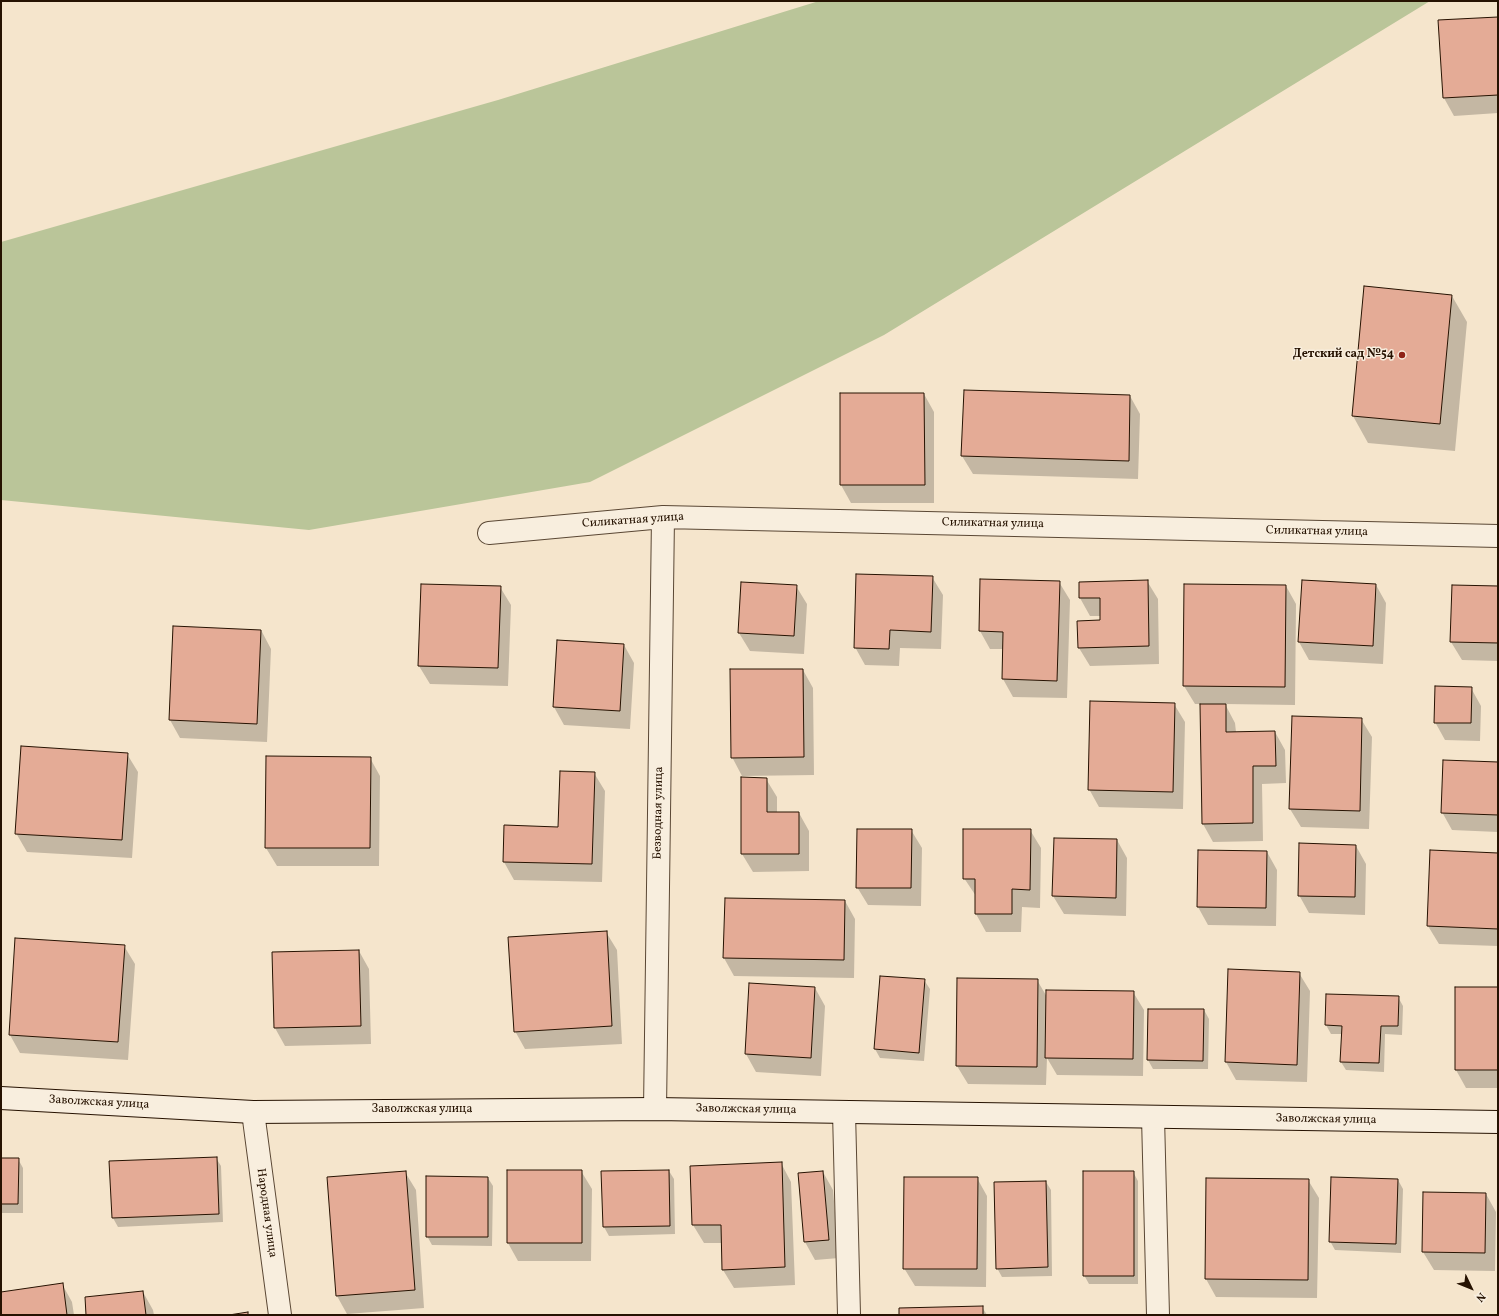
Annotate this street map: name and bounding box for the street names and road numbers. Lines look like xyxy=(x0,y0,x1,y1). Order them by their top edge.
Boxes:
street label: Силикатная улица xyxy=(582,510,684,532)
street label: Силикатная улица xyxy=(942,516,1044,532)
street label: Силикатная улица xyxy=(1266,524,1368,540)
street label: Безводная улица xyxy=(651,766,667,860)
street label: Заволжская улица xyxy=(48,1093,150,1113)
street label: Заволжская улица xyxy=(695,1102,797,1118)
street label: Заволжская улица xyxy=(372,1103,472,1117)
street label: Заволжская улица xyxy=(1275,1112,1377,1128)
street label: Народная улица xyxy=(253,1167,279,1259)

